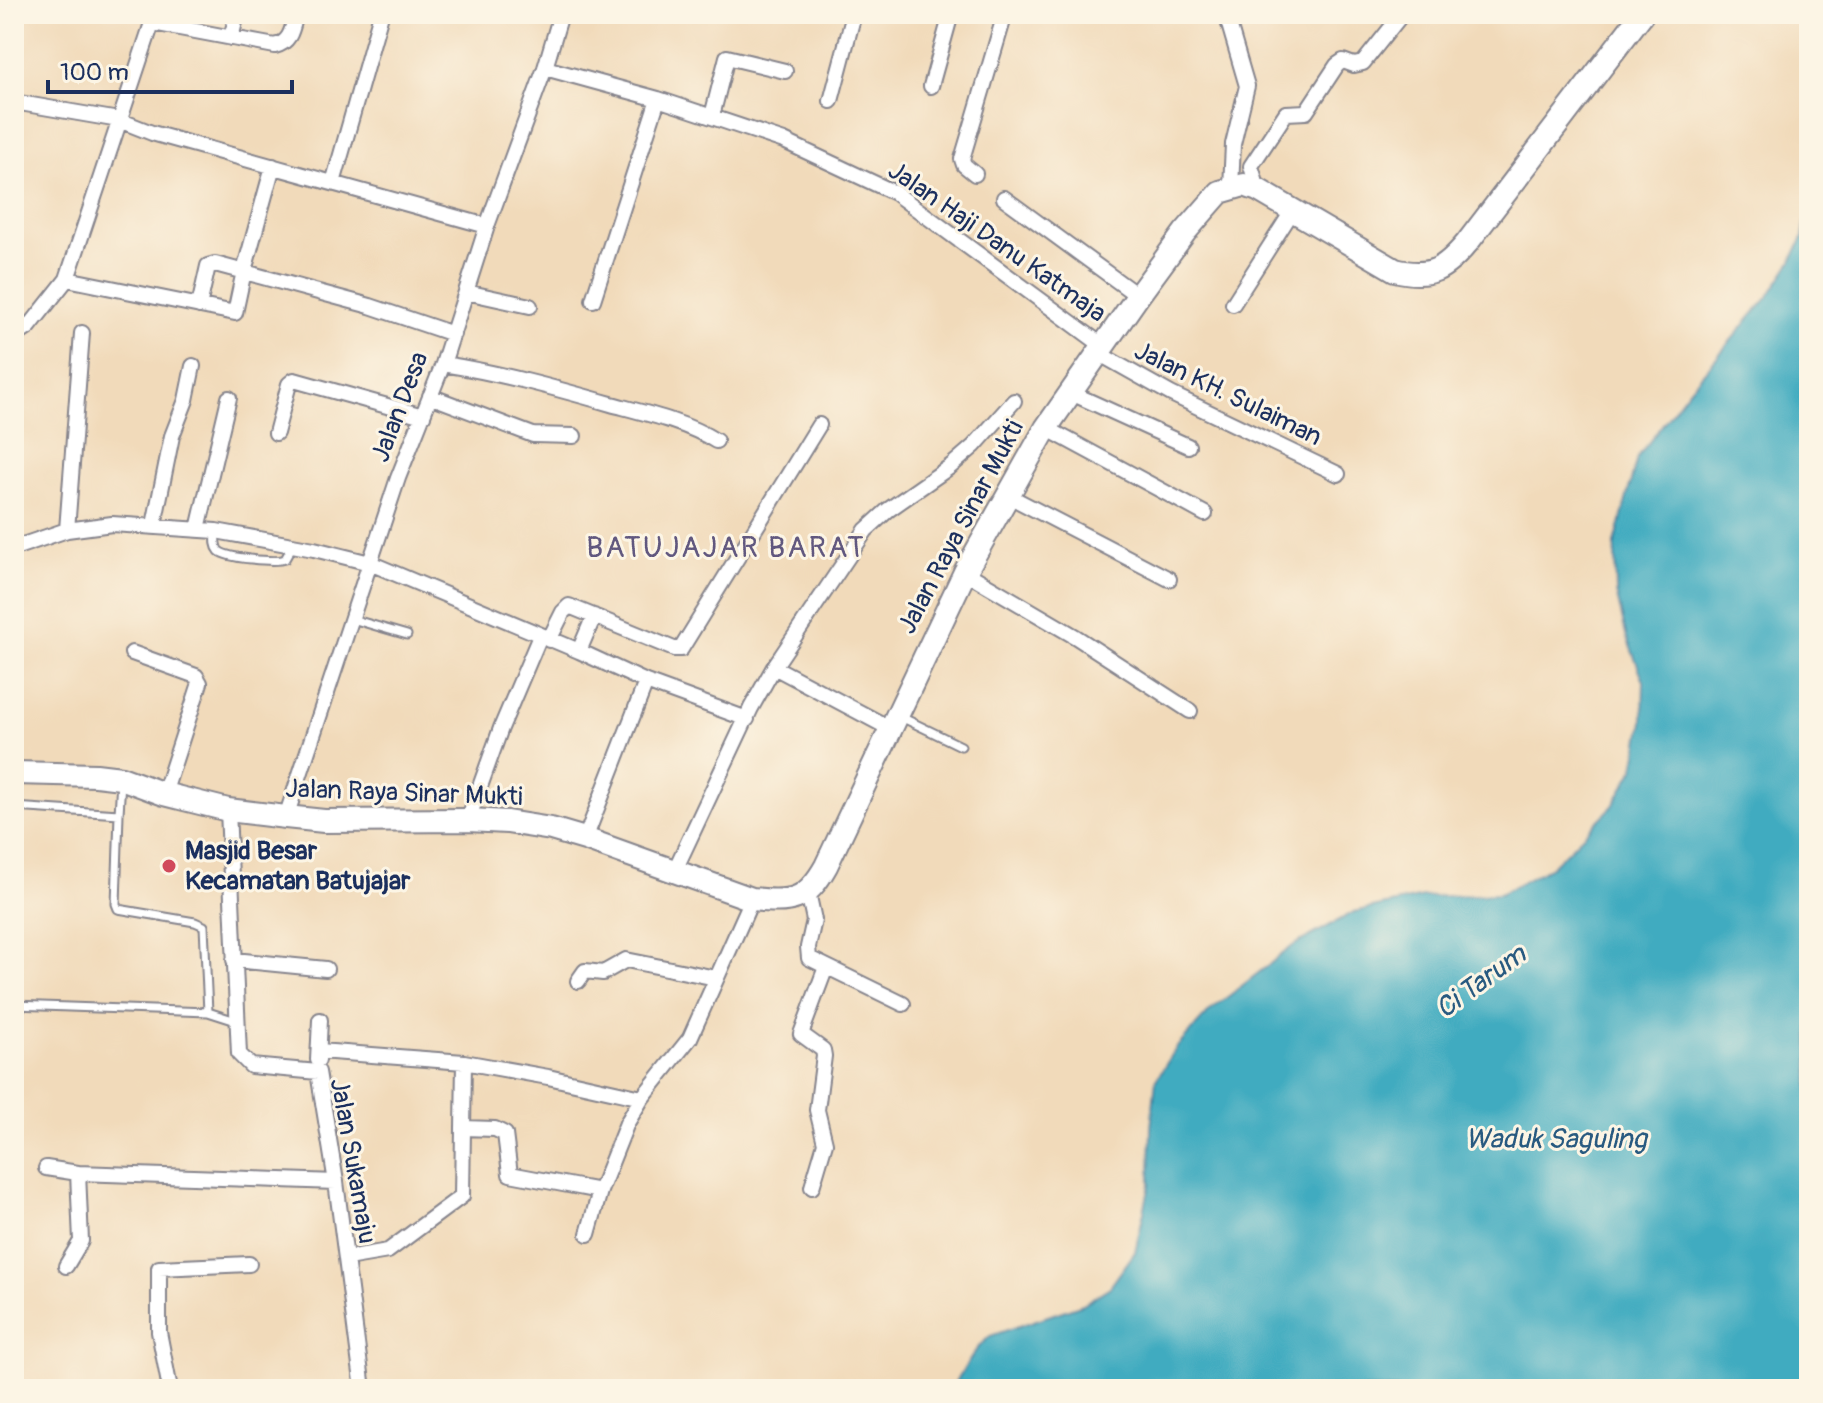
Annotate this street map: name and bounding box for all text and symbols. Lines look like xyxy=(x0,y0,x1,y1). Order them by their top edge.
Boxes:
scale bar xyxy=(48,44,292,94)
text: 100 m xyxy=(60,58,129,87)
street label: Jalan Haji Danu Katmaja xyxy=(882,155,1112,329)
street label: Jalan KH. Sulaiman xyxy=(1129,335,1327,453)
street label: Jalan Desa xyxy=(364,347,436,467)
street label: Jalan Raya Sinar Mukti xyxy=(891,415,1031,639)
district label: BATUJAJAR BARAT xyxy=(586,529,866,566)
street label: Jalan Raya Sinar Mukti xyxy=(285,773,523,813)
place label: Masjid Besar Kecamatan Batujajar xyxy=(185,835,411,897)
marker: Masjid Besar Kecamatan Batujajar xyxy=(160,857,178,875)
water label: Ci Tarum xyxy=(1429,936,1535,1027)
street label: Jalan Sukamaju xyxy=(323,1076,383,1246)
water label: Waduk Saguling xyxy=(1465,1122,1649,1157)

